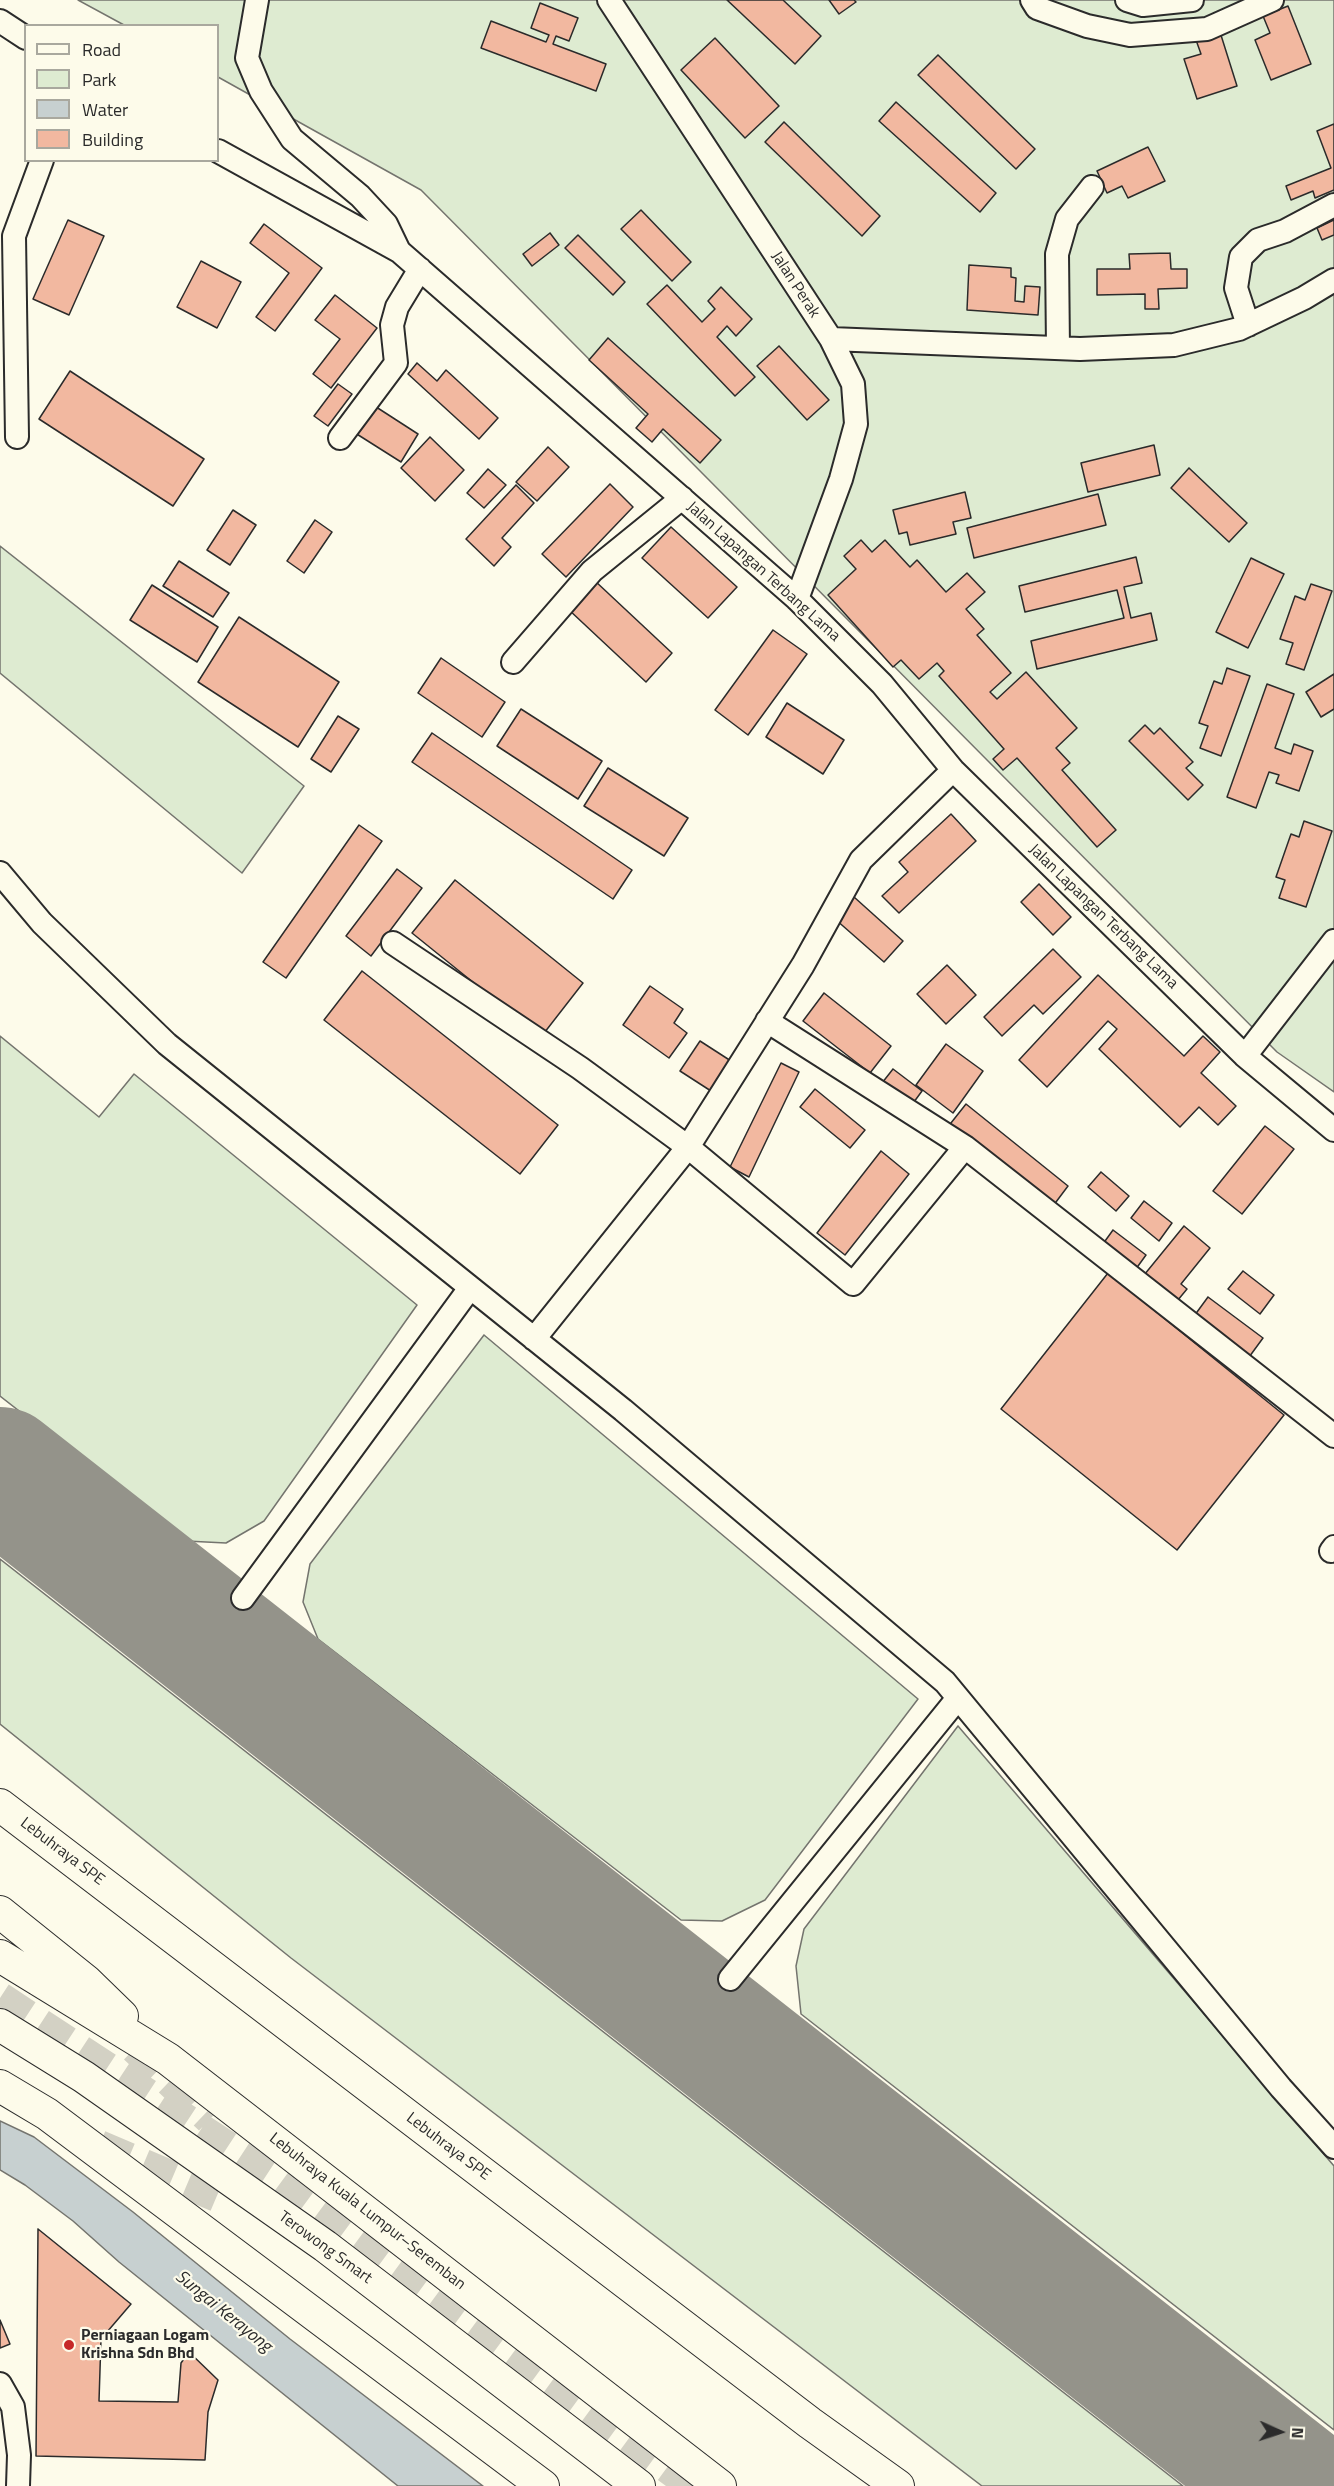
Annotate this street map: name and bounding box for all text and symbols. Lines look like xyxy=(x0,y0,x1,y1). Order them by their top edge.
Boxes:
legend xyxy=(24,24,219,162)
text: Road xyxy=(82,36,121,63)
text: Park xyxy=(82,66,116,93)
text: Water xyxy=(82,96,128,123)
text: Building xyxy=(82,126,143,153)
street label: Jalan Perak xyxy=(766,248,824,322)
street label: Jalan Lapangan Terbang Lama xyxy=(682,498,844,646)
street label: Jalan Lapangan Terbang Lama xyxy=(1024,841,1182,993)
street label: Lebuhraya SPE xyxy=(16,1814,108,1890)
street label: Lebuhraya SPE xyxy=(402,2109,494,2185)
street label: Lebuhraya Kuala Lumpur–Seremban xyxy=(265,2129,469,2295)
street label: Terowong Smart xyxy=(274,2208,376,2288)
water label: Sungai Kerayong xyxy=(170,2266,276,2358)
place label: Perniagaan Logam Krishna Sdn Bhd xyxy=(81,2326,209,2364)
marker: Perniagaan Logam Krishna Sdn Bhd xyxy=(62,2338,76,2352)
north arrow xyxy=(1250,2402,1310,2462)
text: N xyxy=(1286,2427,1310,2439)

